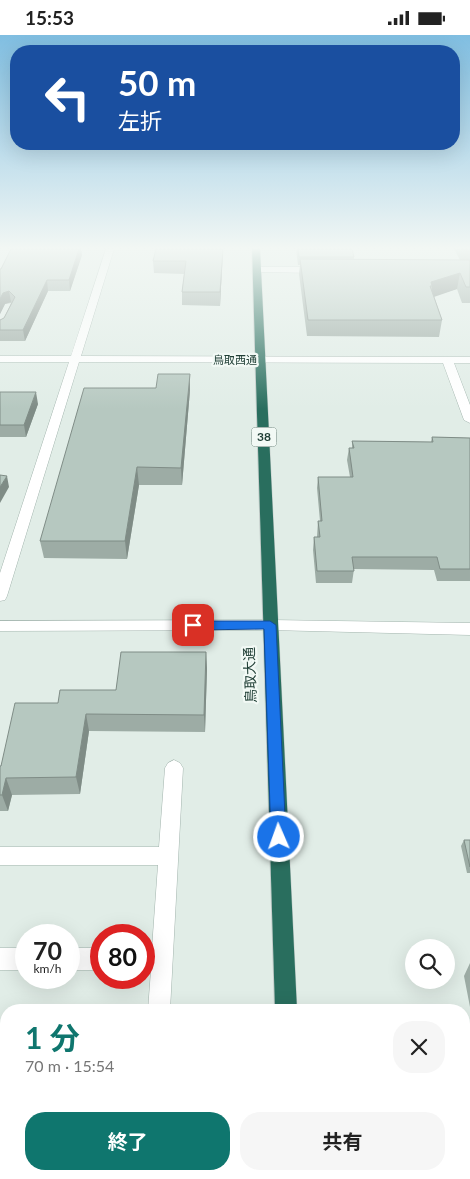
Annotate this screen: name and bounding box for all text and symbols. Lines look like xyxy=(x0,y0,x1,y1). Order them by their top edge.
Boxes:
text: 15:53 xyxy=(25,6,74,29)
text: 50 m xyxy=(118,61,196,103)
icon: left xyxy=(35,65,100,130)
text: 左折 xyxy=(118,107,162,134)
street label: 鳥取西通 xyxy=(213,353,257,366)
road number: 38 xyxy=(252,427,276,447)
pin xyxy=(172,604,214,646)
icon: arrive xyxy=(179,611,207,639)
street label: 鳥取大通 xyxy=(240,647,259,703)
position arrow xyxy=(252,810,304,862)
speed limit sign: 80 xyxy=(90,924,155,989)
text: 70 xyxy=(33,935,62,965)
map controls xyxy=(405,939,455,989)
button: search xyxy=(405,939,455,989)
text: km/h xyxy=(33,961,62,976)
text: 1 分 xyxy=(25,1019,80,1055)
button: close xyxy=(393,1021,445,1073)
text: 70 m · 15:54 xyxy=(25,1056,114,1075)
button: 終了 xyxy=(25,1112,230,1170)
button: 共有 xyxy=(240,1112,445,1170)

